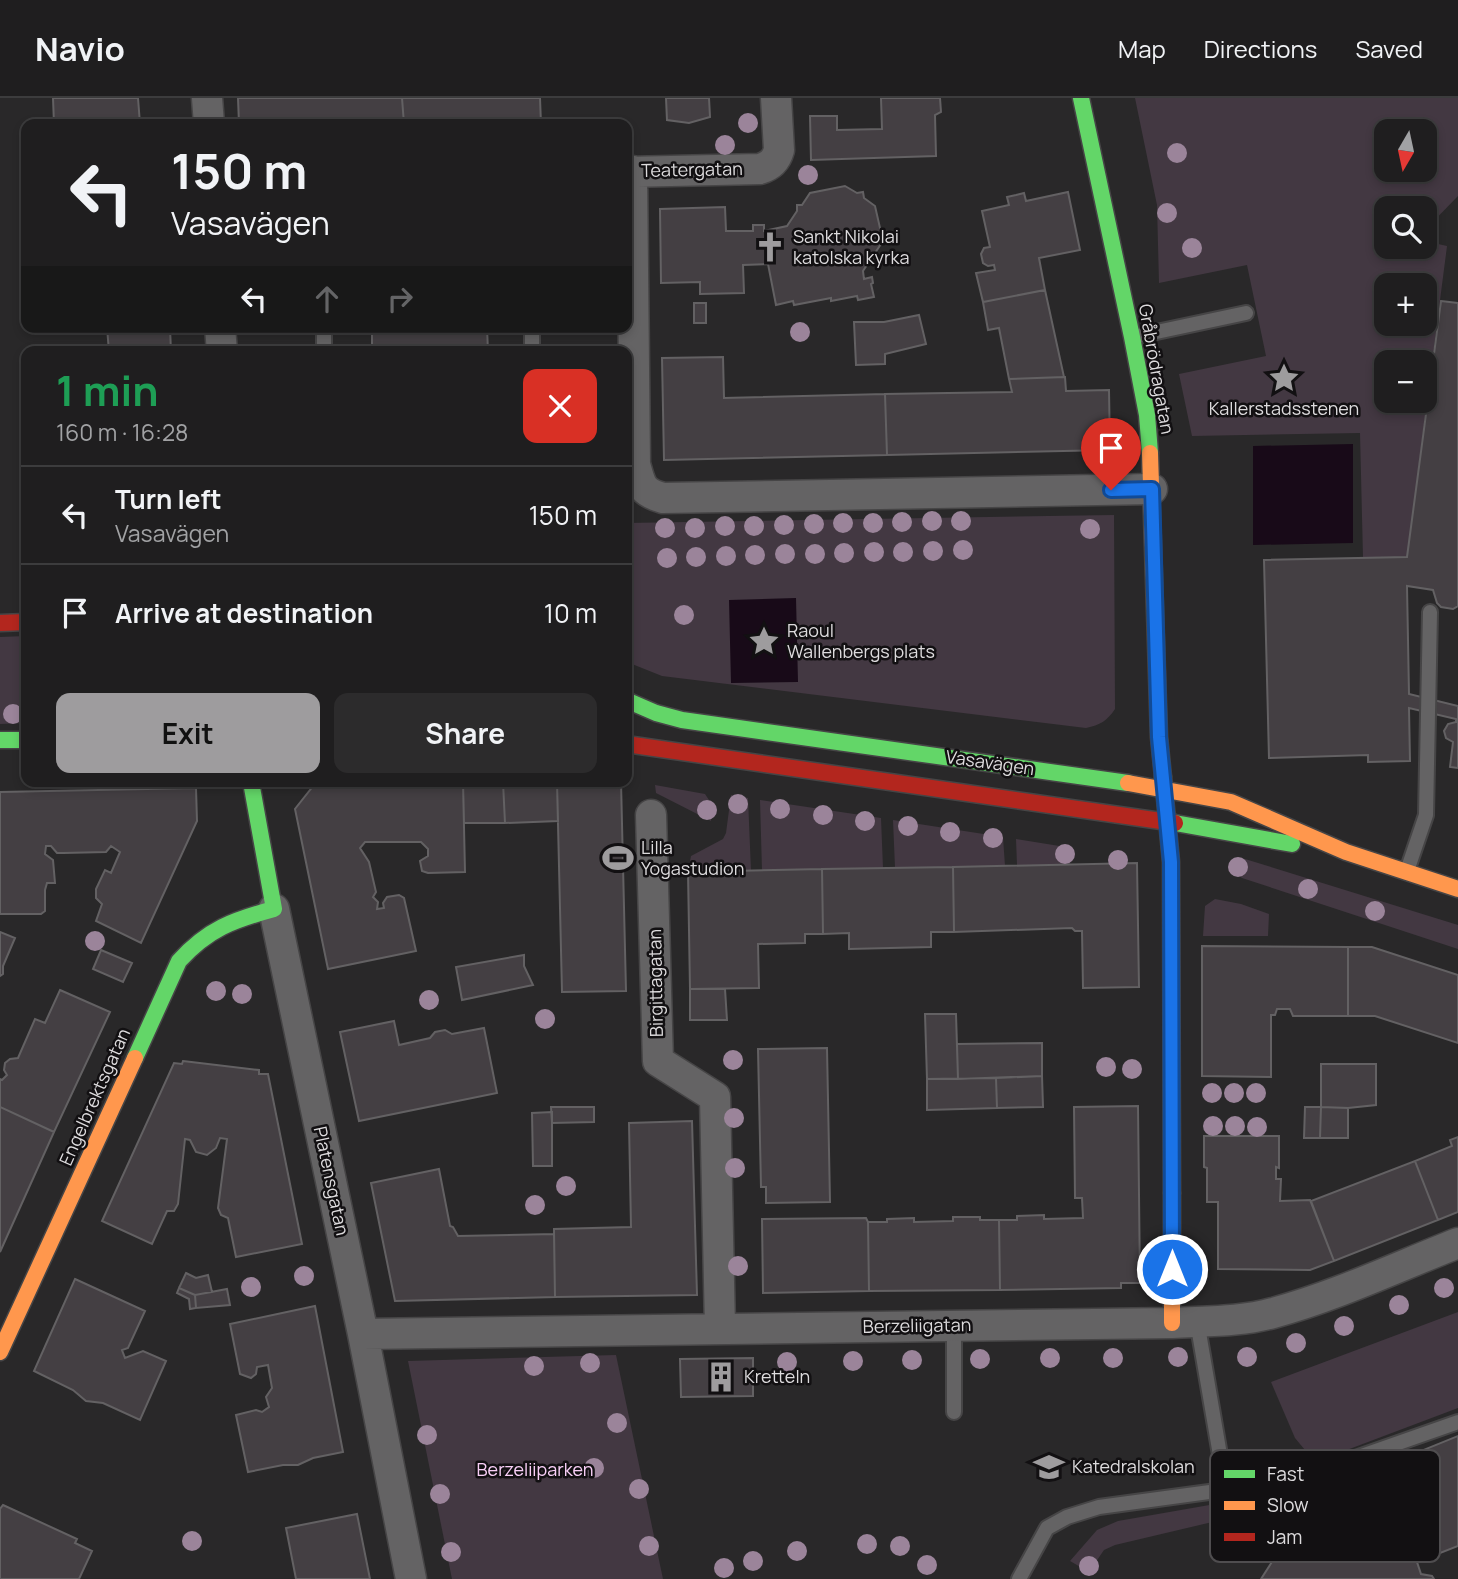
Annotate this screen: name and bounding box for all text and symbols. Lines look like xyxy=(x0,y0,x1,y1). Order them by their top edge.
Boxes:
text: Navio xyxy=(35,26,125,71)
text: Map xyxy=(1118,32,1166,65)
text: Directions xyxy=(1204,32,1317,65)
text: Saved xyxy=(1355,32,1423,65)
north arrow xyxy=(1374,119,1437,182)
map controls xyxy=(1374,119,1437,413)
text: 150 m xyxy=(171,137,307,204)
icon: left xyxy=(56,147,147,238)
street label: Teatergatan xyxy=(641,156,743,182)
button: search xyxy=(1374,196,1437,259)
text: Vasavägen xyxy=(171,201,330,245)
place label: Sankt Nikolai katolska kyrka xyxy=(793,224,909,269)
church icon: Sankt Nikolai katolska kyrka xyxy=(753,230,787,264)
button: + xyxy=(1374,273,1437,336)
icon: left xyxy=(235,280,273,318)
icon: ahead xyxy=(308,280,346,318)
icon: right xyxy=(381,280,419,318)
street label: Gråbrödragatan xyxy=(1134,302,1180,436)
button: − xyxy=(1374,350,1437,413)
text: 1 min xyxy=(56,361,159,419)
place icon: Kallerstadsstenen xyxy=(1267,361,1301,395)
button: close xyxy=(523,369,597,443)
place label: Kallerstadsstenen xyxy=(1209,396,1359,420)
text: 160 m · 16:28 xyxy=(56,416,188,448)
pin xyxy=(1081,418,1141,490)
icon: arrive xyxy=(1092,429,1130,467)
text: Turn left xyxy=(115,481,222,517)
icon: left xyxy=(56,496,94,534)
text: 150 m xyxy=(529,497,597,533)
text: Vasavägen xyxy=(115,517,229,549)
icon: arrive xyxy=(56,594,94,632)
text: Arrive at destination xyxy=(115,595,373,631)
text: 10 m xyxy=(544,595,597,631)
place label: Raoul Wallenbergs plats xyxy=(787,618,935,663)
place icon: Raoul Wallenbergs plats xyxy=(747,624,781,658)
button: Exit xyxy=(56,693,320,773)
button: Share xyxy=(334,693,597,773)
street label: Vasavägen xyxy=(944,744,1036,780)
place label: Lilla Yogastudion xyxy=(641,835,744,880)
sports icon: Lilla Yogastudion xyxy=(601,841,635,875)
street label: Birgittagatan xyxy=(642,929,668,1037)
street label: Engelbrektsgatan xyxy=(53,1024,135,1169)
street label: Platensgatan xyxy=(309,1124,355,1238)
position arrow xyxy=(1135,1232,1209,1306)
street label: Berzeliigatan xyxy=(863,1312,971,1338)
building icon: Kretteln xyxy=(704,1360,738,1394)
place label: Kretteln xyxy=(744,1364,810,1388)
school or university icon: Katedralskolan xyxy=(1032,1450,1066,1484)
legend xyxy=(1210,1450,1440,1562)
place label: Katedralskolan xyxy=(1072,1454,1195,1478)
park label: Berzeliiparken xyxy=(477,1457,593,1481)
text: Fast xyxy=(1267,1461,1304,1487)
text: Slow xyxy=(1267,1492,1309,1518)
text: Jam xyxy=(1267,1524,1302,1550)

